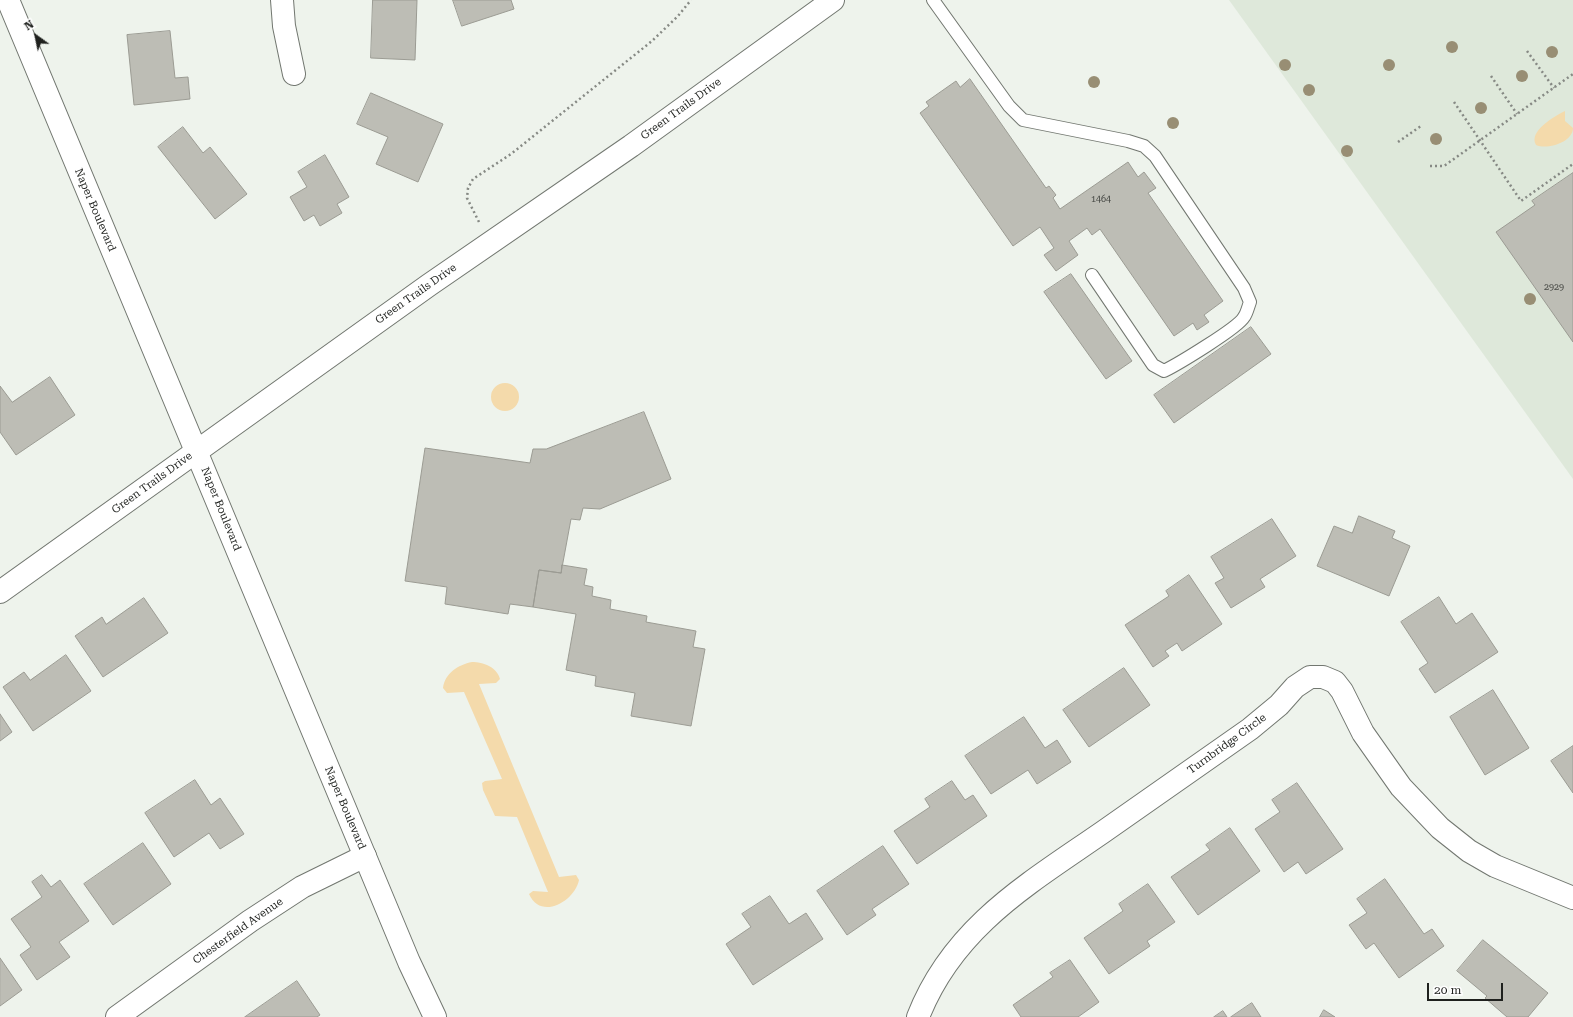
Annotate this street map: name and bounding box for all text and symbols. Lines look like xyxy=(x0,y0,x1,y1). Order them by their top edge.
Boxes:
north arrow xyxy=(16,16,56,56)
text: N xyxy=(22,18,36,33)
street label: Green Trails Drive xyxy=(638,75,724,143)
street label: Naper Boulevard xyxy=(72,166,118,254)
house number: 1464 xyxy=(1091,194,1111,204)
street label: Green Trails Drive xyxy=(373,261,459,327)
house number: 2929 xyxy=(1544,282,1564,292)
street label: Green Trails Drive xyxy=(109,449,195,517)
street label: Naper Boulevard xyxy=(198,465,244,553)
street label: Turnbridge Circle xyxy=(1185,711,1269,777)
street label: Naper Boulevard xyxy=(322,764,368,852)
street label: Chesterfield Avenue xyxy=(190,895,286,967)
scale bar xyxy=(1429,975,1505,1001)
text: 20 m xyxy=(1434,983,1461,997)

